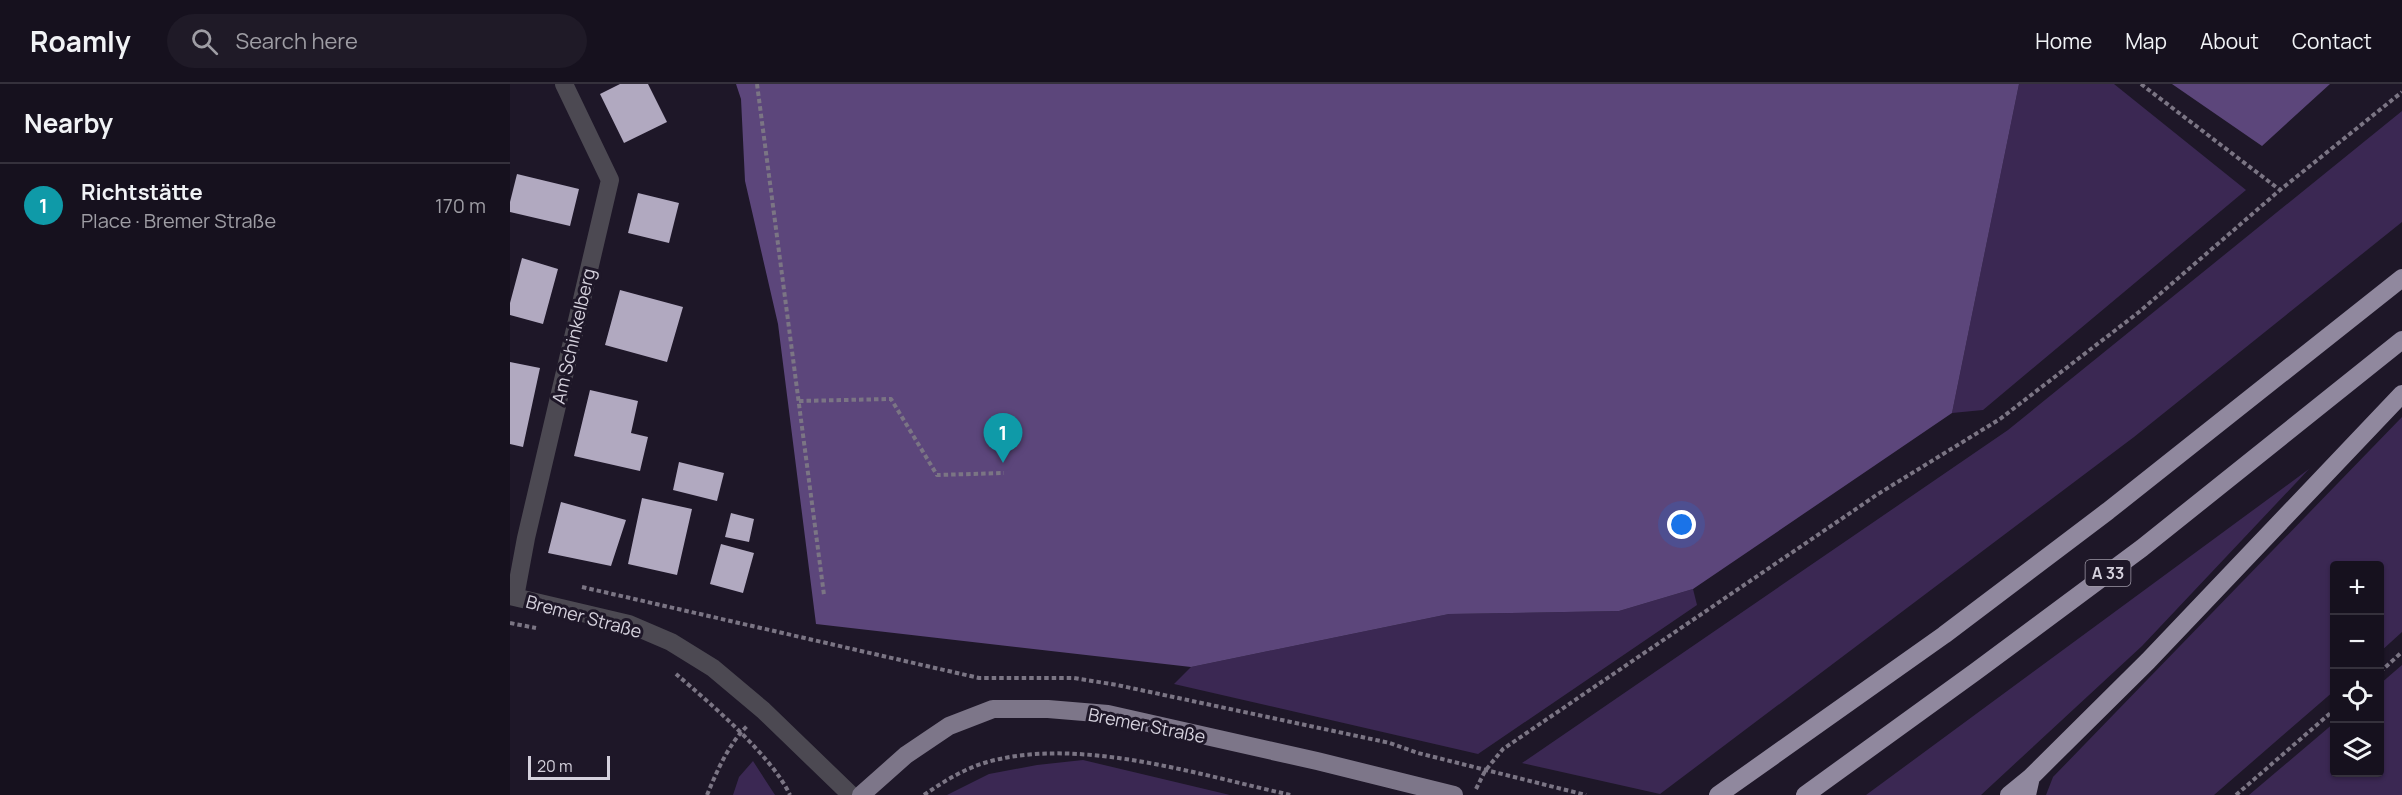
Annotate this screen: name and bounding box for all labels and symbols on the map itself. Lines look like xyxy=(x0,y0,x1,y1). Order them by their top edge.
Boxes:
street label: Am Schinkelberg xyxy=(546,266,600,406)
pin: 1 xyxy=(984,414,1022,463)
your location xyxy=(1667,510,1696,539)
road number: A 33 xyxy=(2086,560,2130,586)
street label: Bremer Straße xyxy=(523,589,645,643)
street label: Bremer Straße xyxy=(1086,702,1208,748)
scale bar xyxy=(528,753,610,780)

